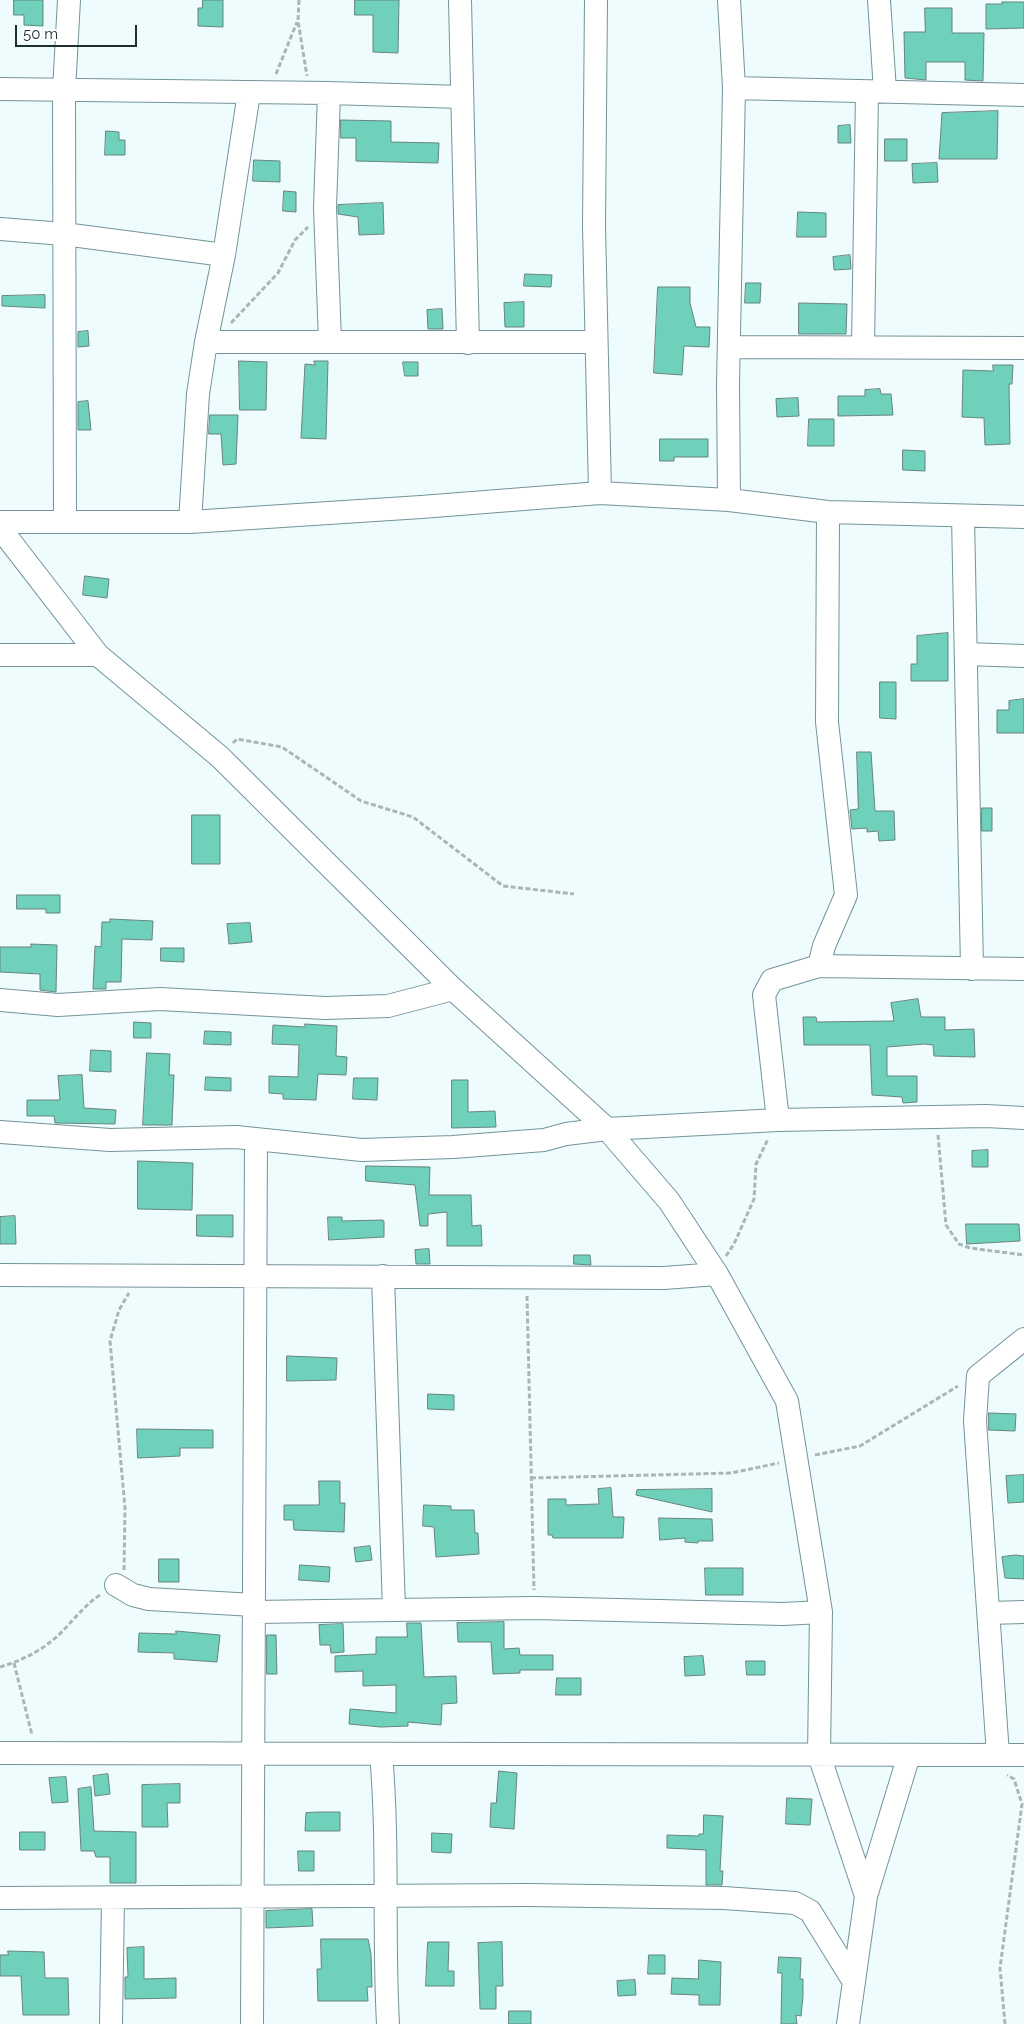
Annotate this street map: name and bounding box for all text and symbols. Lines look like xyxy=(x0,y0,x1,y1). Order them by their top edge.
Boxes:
scale bar xyxy=(18,15,140,47)
text: 50 m xyxy=(23,25,58,43)

